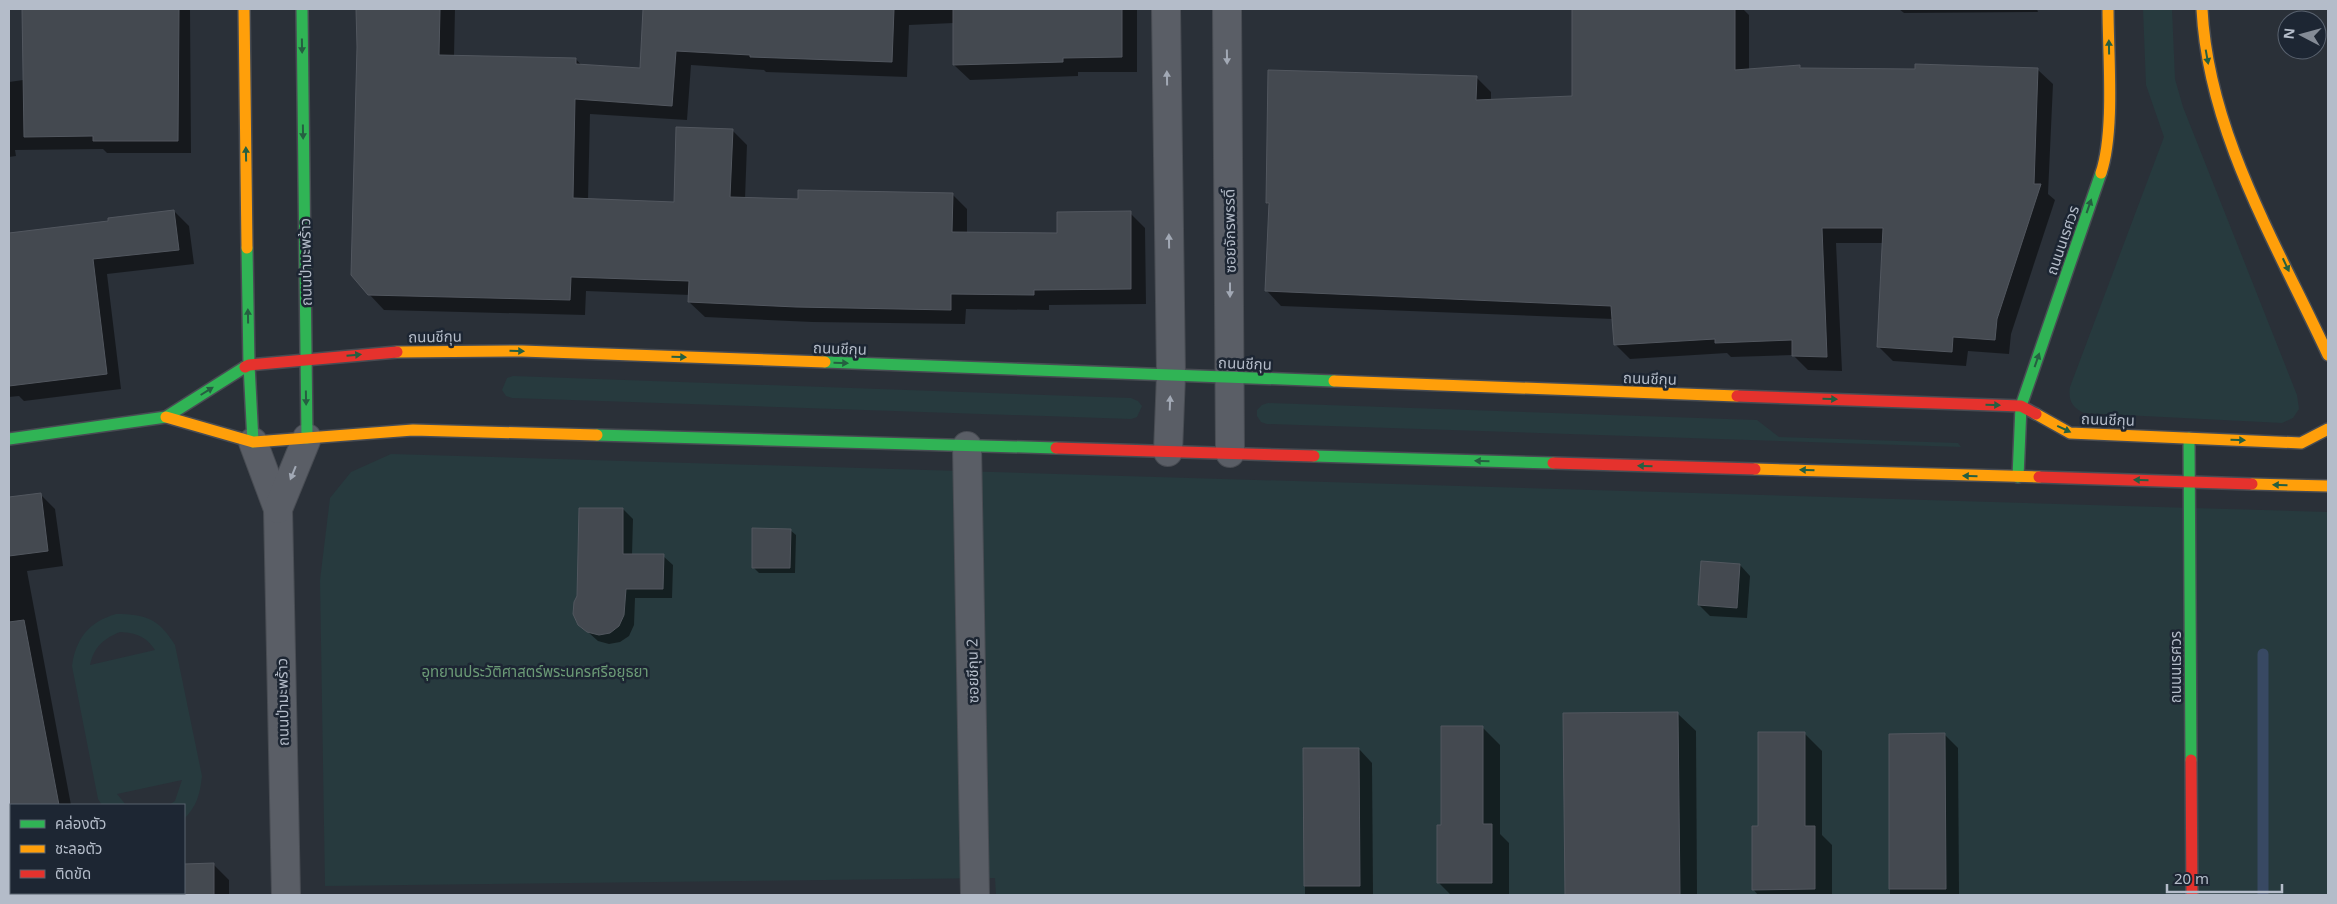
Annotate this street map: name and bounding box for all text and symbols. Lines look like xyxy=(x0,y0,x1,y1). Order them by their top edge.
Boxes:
north arrow xyxy=(2277,10,2327,60)
text: N xyxy=(2279,27,2299,40)
one-way arrow xyxy=(298,38,306,54)
one-way arrow xyxy=(2105,38,2113,54)
one-way arrow xyxy=(2203,49,2211,65)
one-way arrow xyxy=(1223,50,1231,66)
one-way arrow xyxy=(1163,70,1171,86)
one-way arrow xyxy=(299,125,307,141)
one-way arrow xyxy=(242,145,250,161)
street label: ซอยจักรพรรดิ์ xyxy=(1218,189,1240,273)
one-way arrow xyxy=(2086,199,2094,214)
street label: ถนนนเรศวร xyxy=(2041,203,2083,277)
street label: ถนนป่ามะพร้าว xyxy=(294,218,316,306)
one-way arrow xyxy=(1165,233,1173,249)
one-way arrow xyxy=(2282,258,2290,272)
one-way arrow xyxy=(1226,282,1234,298)
one-way arrow xyxy=(244,308,252,324)
street label: ถนนชีกุน xyxy=(408,326,462,346)
street label: ถนนชีกุน xyxy=(813,337,867,359)
one-way arrow xyxy=(509,347,525,355)
one-way arrow xyxy=(347,351,363,359)
street label: ถนนชีกุน xyxy=(1218,352,1272,374)
one-way arrow xyxy=(671,353,687,361)
one-way arrow xyxy=(2034,353,2041,368)
one-way arrow xyxy=(834,359,850,367)
street label: ถนนชีกุน xyxy=(1623,367,1677,389)
one-way arrow xyxy=(201,386,214,396)
one-way arrow xyxy=(303,391,311,407)
one-way arrow xyxy=(1166,395,1174,411)
one-way arrow xyxy=(1822,396,1838,404)
one-way arrow xyxy=(1985,402,2001,410)
street label: ถนนชีกุน xyxy=(2081,408,2135,430)
one-way arrow xyxy=(2057,425,2072,434)
one-way arrow xyxy=(2230,436,2246,444)
one-way arrow xyxy=(1474,457,1490,465)
one-way arrow xyxy=(1637,461,1653,469)
one-way arrow xyxy=(289,466,297,481)
one-way arrow xyxy=(1799,466,1815,474)
one-way arrow xyxy=(1961,471,1977,479)
one-way arrow xyxy=(2132,476,2148,484)
one-way arrow xyxy=(2271,480,2287,488)
street label: ถนนนเรศวร xyxy=(2165,631,2185,703)
street label: ซอยชีกุน 2 xyxy=(961,638,983,704)
street label: ถนนป่ามะพร้าว xyxy=(271,658,293,746)
park label: อุทยานประวัติศาสตร์พระนครศรีอยุธยา xyxy=(421,661,649,681)
legend xyxy=(10,804,185,894)
text: คล่องตัว xyxy=(55,813,106,833)
text: ชะลอตัว xyxy=(55,838,102,858)
scale bar xyxy=(2167,862,2282,894)
text: ติดขัด xyxy=(55,863,91,883)
text: 20 m xyxy=(2174,868,2209,888)

